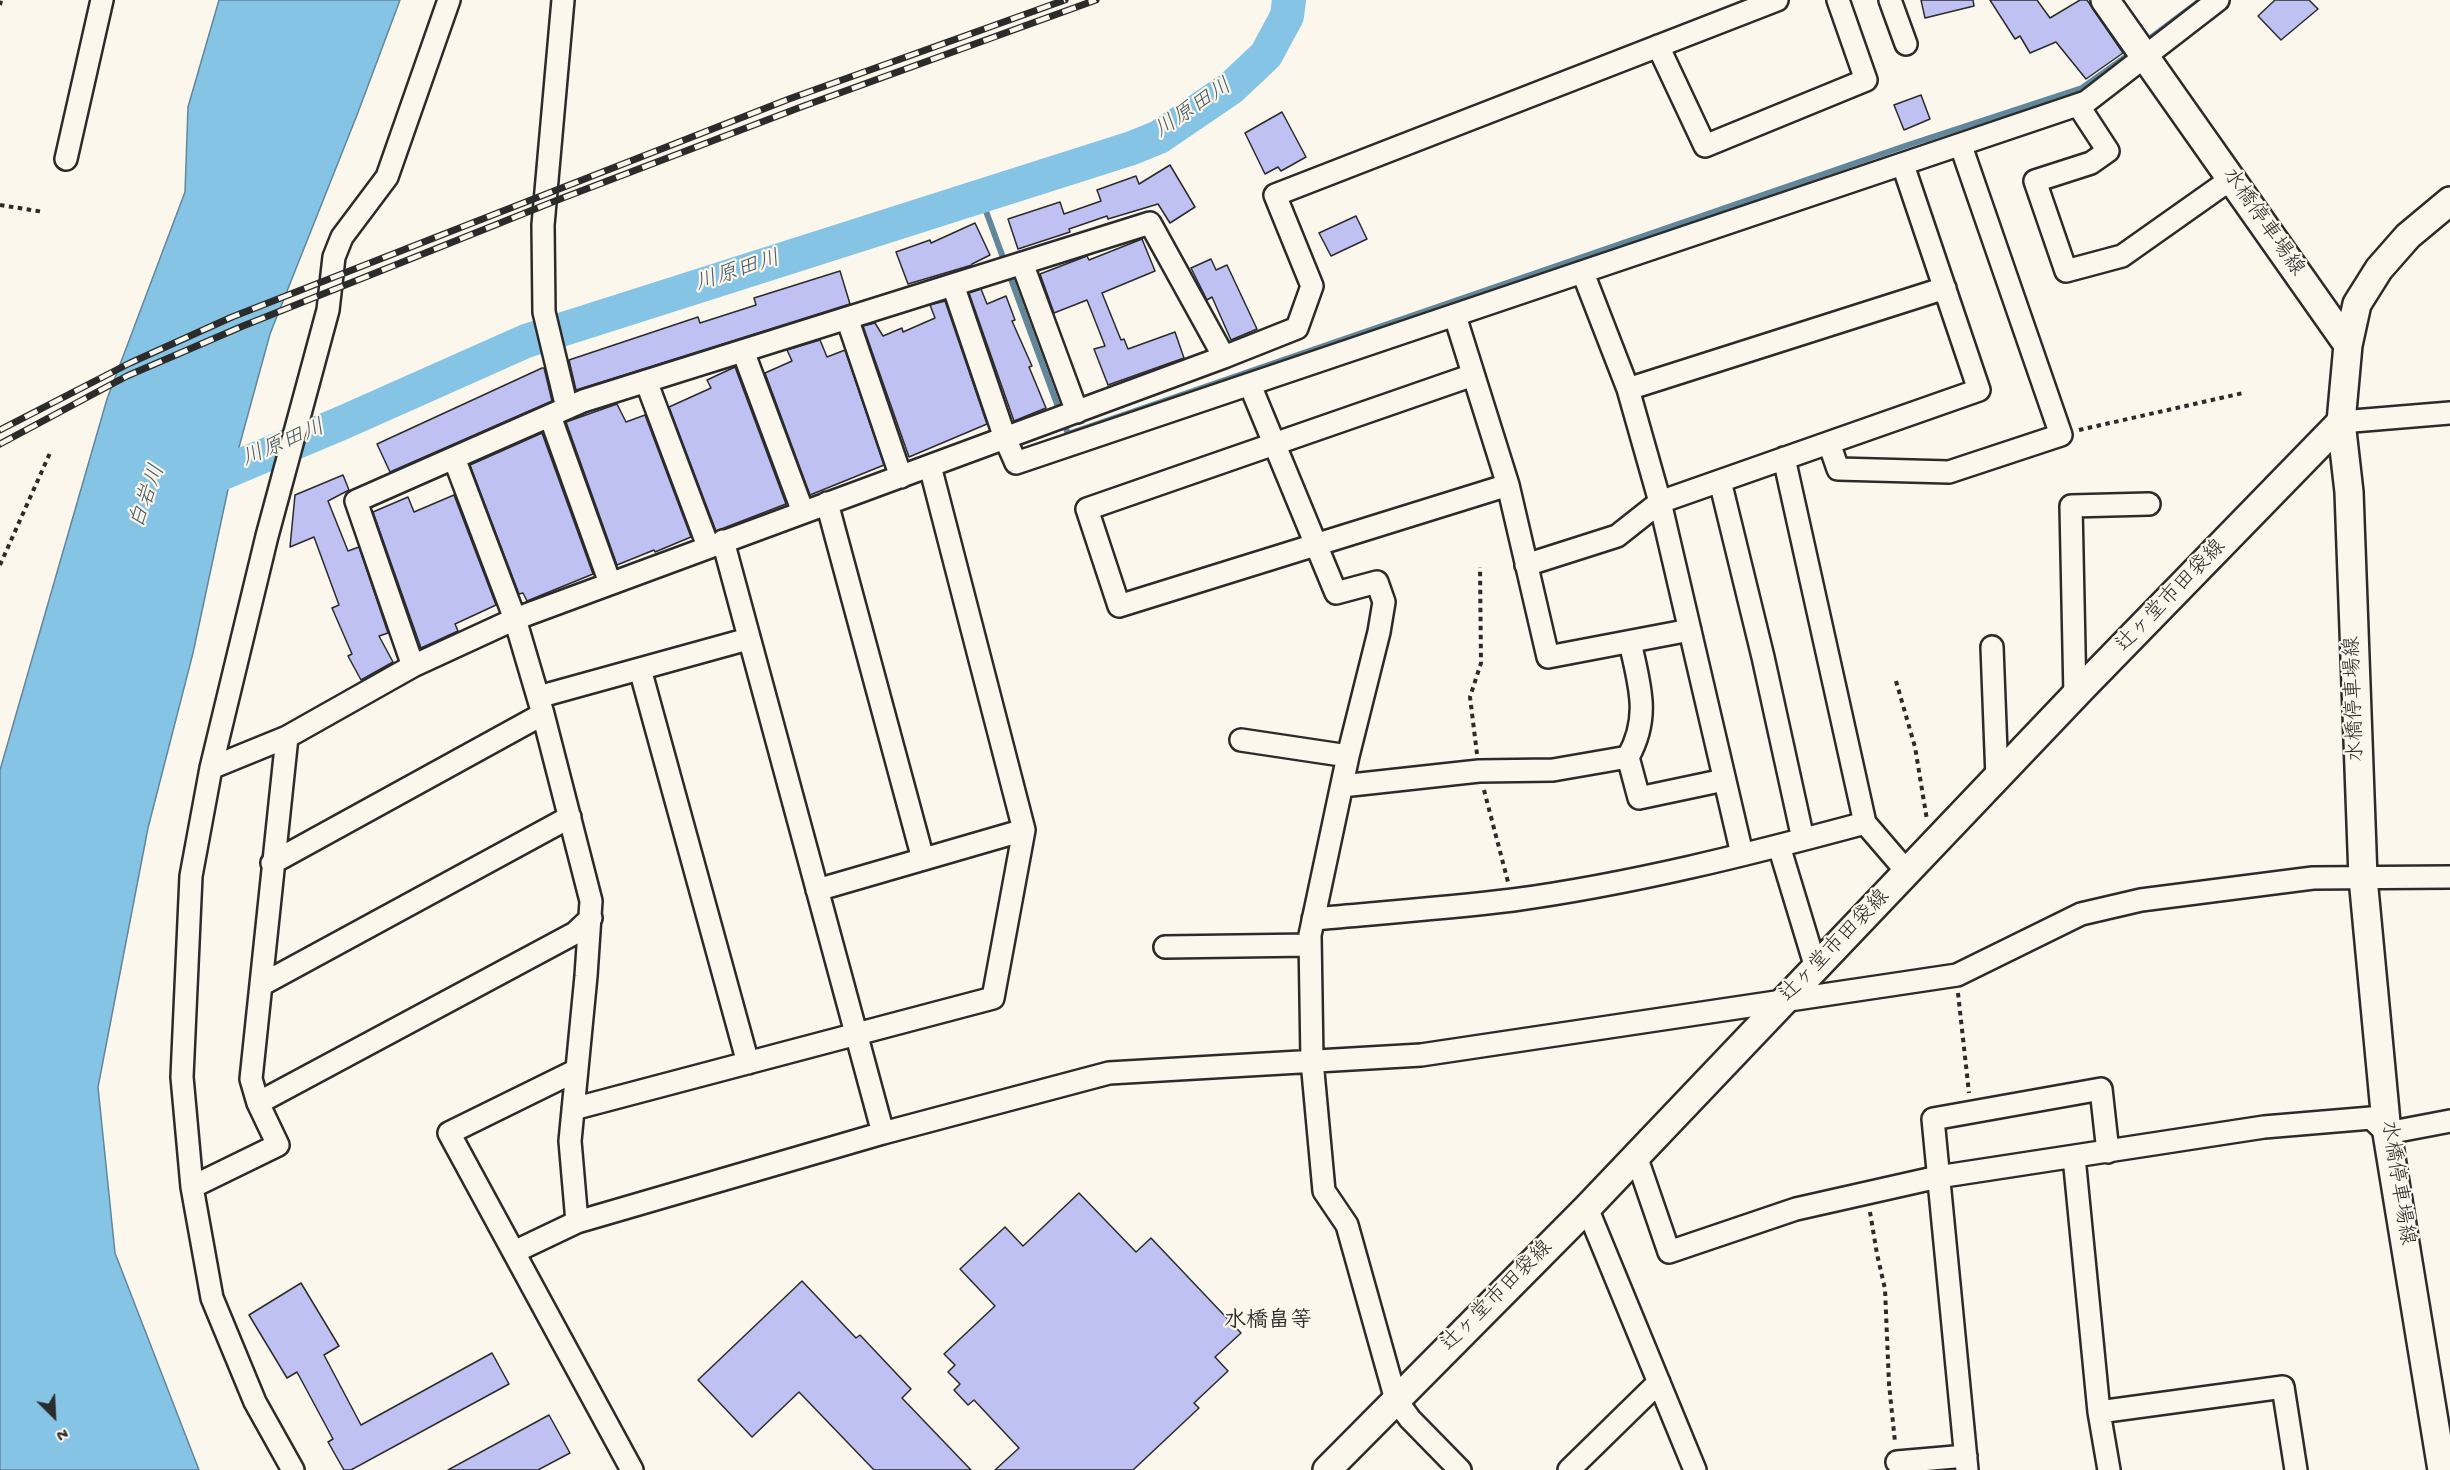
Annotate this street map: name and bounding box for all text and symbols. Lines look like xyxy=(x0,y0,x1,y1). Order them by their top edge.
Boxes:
water label: 川原田川 xyxy=(1150,74,1238,146)
street label: 水橋停車場線 xyxy=(2216,164,2308,282)
water label: 川原田川 xyxy=(692,247,784,299)
water label: 川原田川 xyxy=(238,416,330,474)
water label: 白岩川 xyxy=(125,461,173,533)
street label: 辻ヶ堂市田袋線 xyxy=(2112,535,2232,659)
street label: 水橋停車場線 xyxy=(2341,636,2371,762)
street label: 辻ヶ堂市田袋線 xyxy=(1776,885,1896,1009)
street label: 水橋停車場線 xyxy=(2374,1119,2418,1247)
street label: 辻ヶ堂市田袋線 xyxy=(1437,1236,1559,1358)
district label: 水橋畠等 xyxy=(1224,1310,1312,1336)
north arrow xyxy=(24,1386,84,1446)
text: N xyxy=(53,1422,70,1444)

